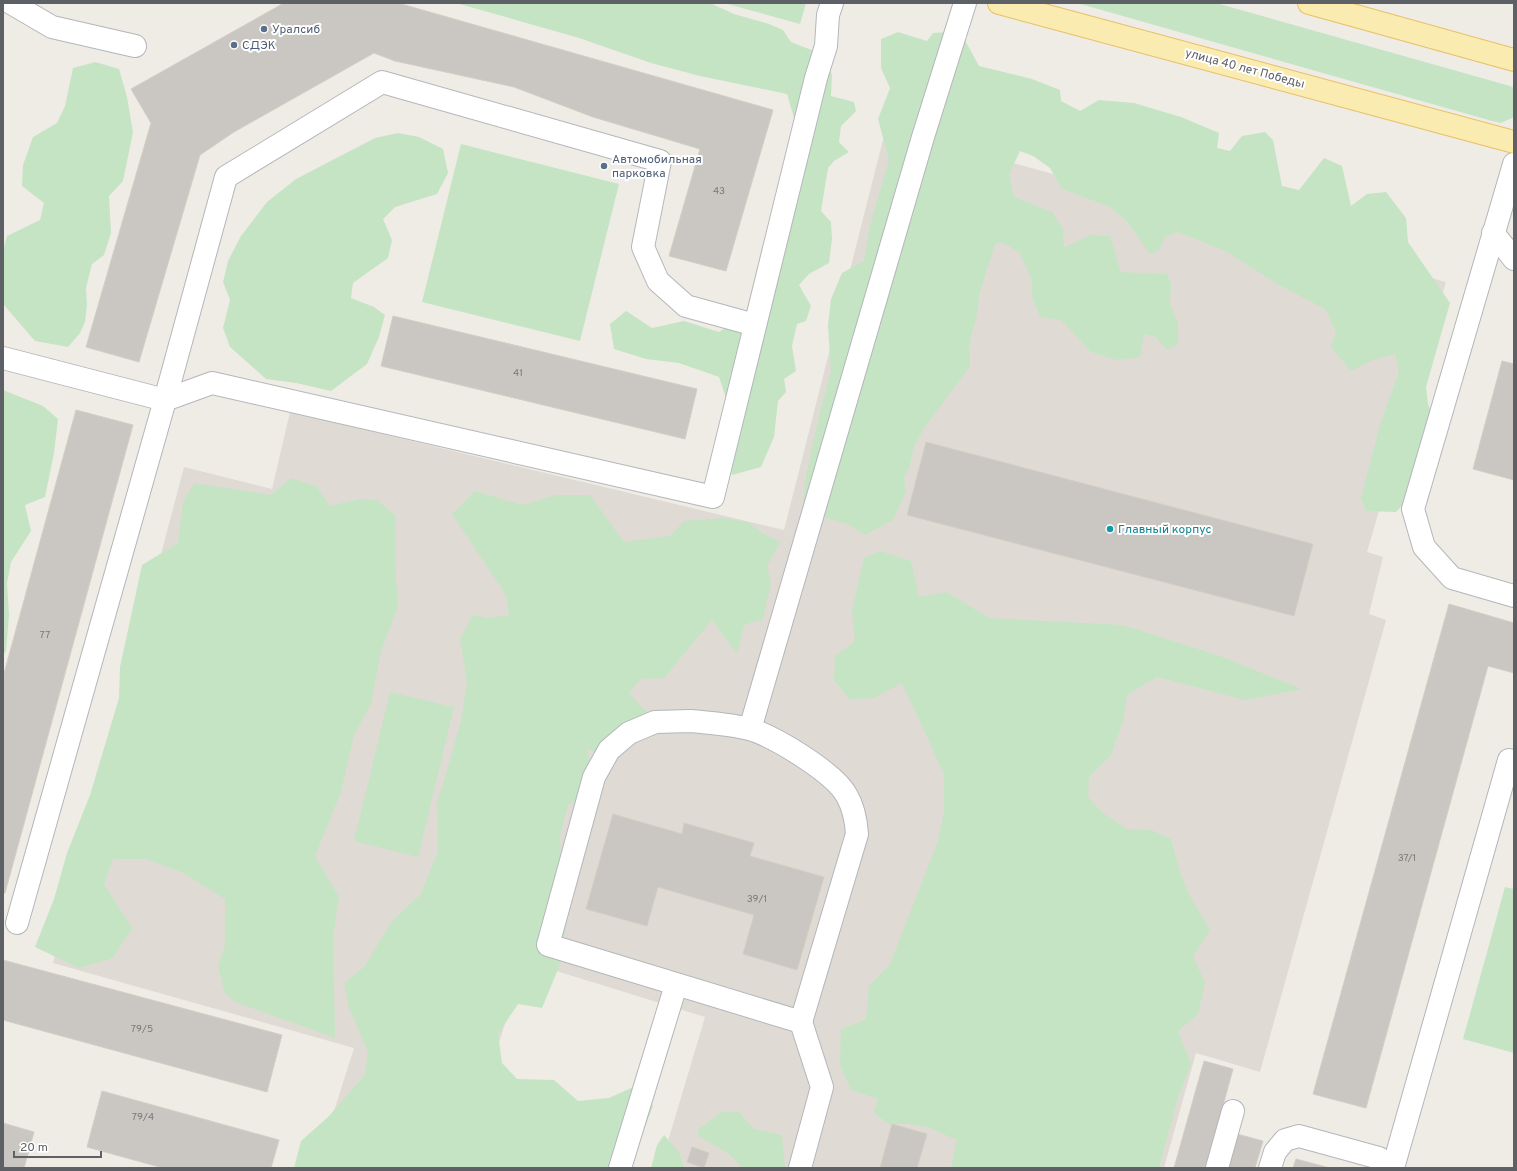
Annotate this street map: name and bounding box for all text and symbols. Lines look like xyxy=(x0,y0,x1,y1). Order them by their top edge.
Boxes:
place label: Уралсиб xyxy=(272,22,320,38)
marker: Уралсиб xyxy=(259,24,269,34)
place label: СДЭК xyxy=(242,38,276,54)
marker: СДЭК xyxy=(229,40,239,50)
street label: улица 40 лет Победы xyxy=(1183,45,1306,93)
place label: Автомобильная парковка xyxy=(612,152,702,182)
marker: Автомобильная парковка xyxy=(599,161,609,171)
house number: 43 xyxy=(713,185,725,198)
house number: 41 xyxy=(513,367,523,380)
place label: Главный корпус xyxy=(1118,522,1212,538)
marker: Главный корпус xyxy=(1105,524,1115,534)
house number: 77 xyxy=(40,629,50,642)
house number: 37/1 xyxy=(1398,852,1416,865)
house number: 39/1 xyxy=(747,893,767,906)
house number: 79/5 xyxy=(131,1023,153,1036)
house number: 79/4 xyxy=(132,1111,154,1124)
scale bar xyxy=(14,1133,101,1159)
text: 20 m xyxy=(20,1140,48,1156)

